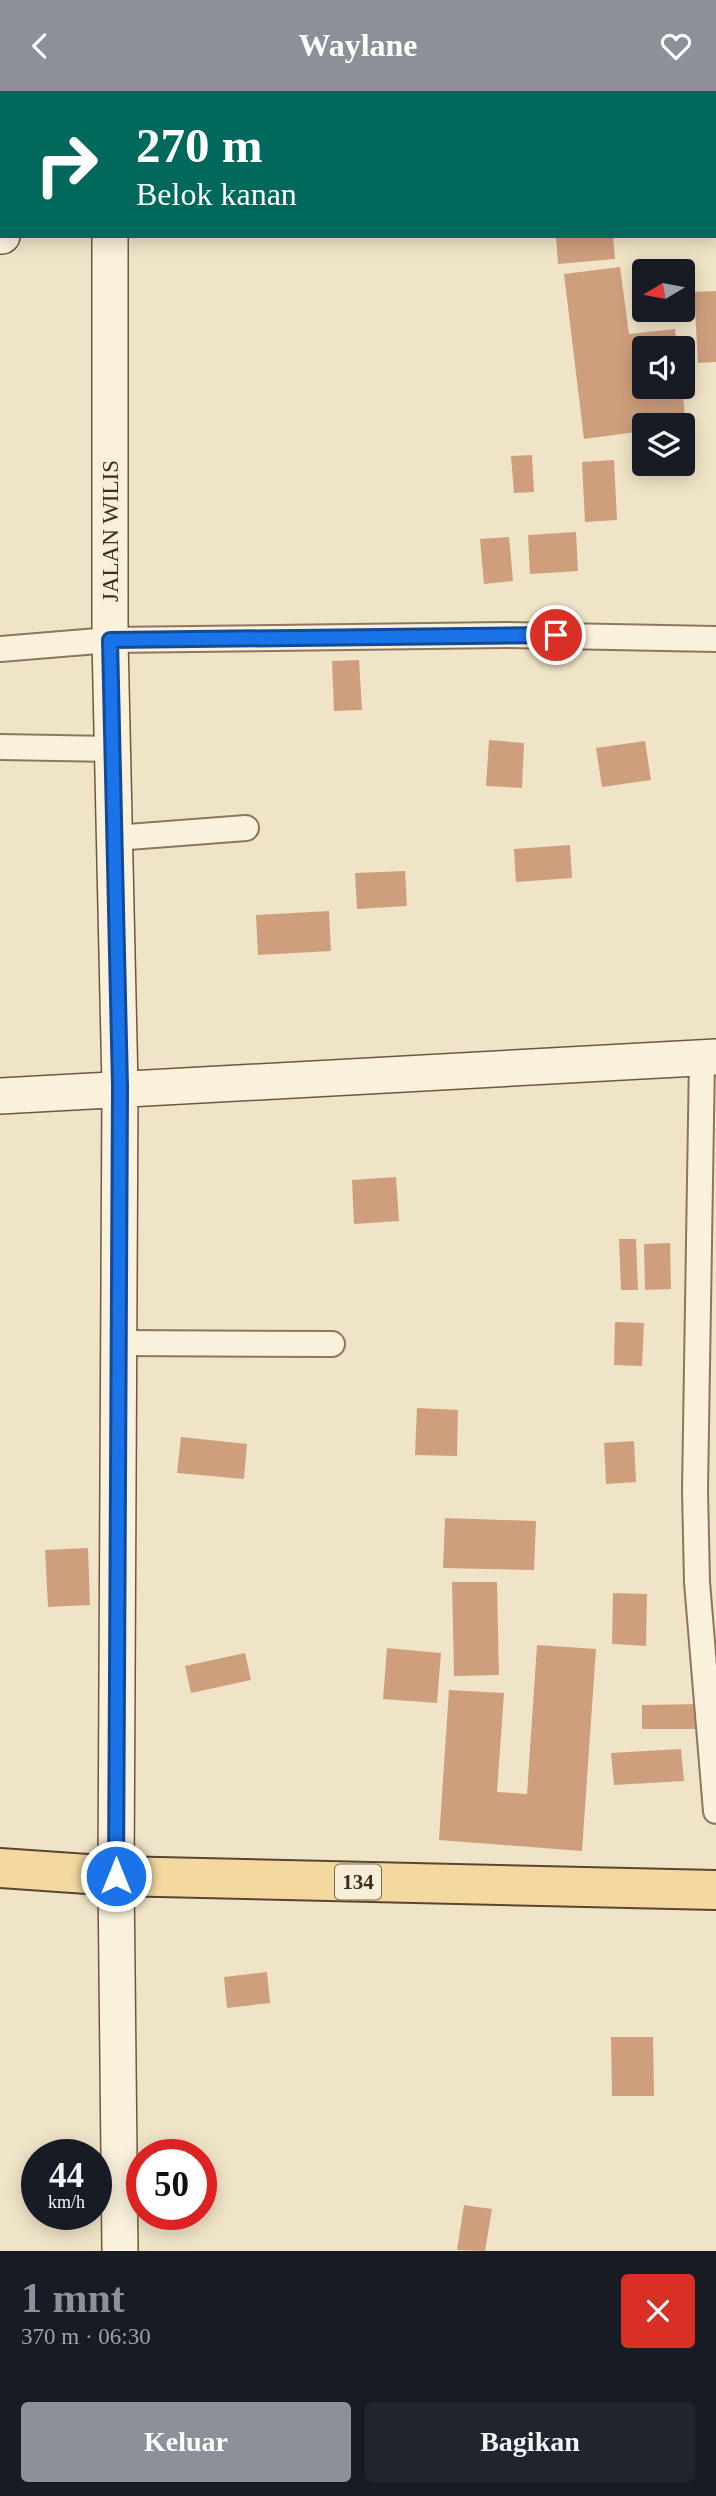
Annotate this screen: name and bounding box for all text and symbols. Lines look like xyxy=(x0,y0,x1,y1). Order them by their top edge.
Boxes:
icon: back xyxy=(21,27,59,65)
text: Waylane xyxy=(298,27,418,63)
icon: heart xyxy=(657,27,695,65)
text: 270 m xyxy=(136,118,263,173)
icon: right xyxy=(21,119,112,210)
text: Belok kanan xyxy=(136,176,297,212)
north arrow xyxy=(632,259,695,322)
map controls xyxy=(632,259,695,476)
button: sound xyxy=(632,336,695,399)
button: layers xyxy=(632,413,695,476)
street label: JALAN WILIS xyxy=(98,460,123,602)
pin xyxy=(526,605,586,665)
icon: arrive xyxy=(537,616,575,654)
position arrow xyxy=(79,1839,153,1913)
road number: 134 xyxy=(335,1865,381,1900)
speed limit sign: 50 xyxy=(126,2139,217,2230)
text: 44 xyxy=(49,2156,84,2195)
text: km/h xyxy=(48,2192,85,2212)
button: close xyxy=(621,2274,695,2348)
text: 1 mnt xyxy=(21,2275,125,2321)
text: 370 m · 06:30 xyxy=(21,2324,151,2349)
button: Keluar xyxy=(21,2402,351,2482)
button: Bagikan xyxy=(365,2402,695,2482)

